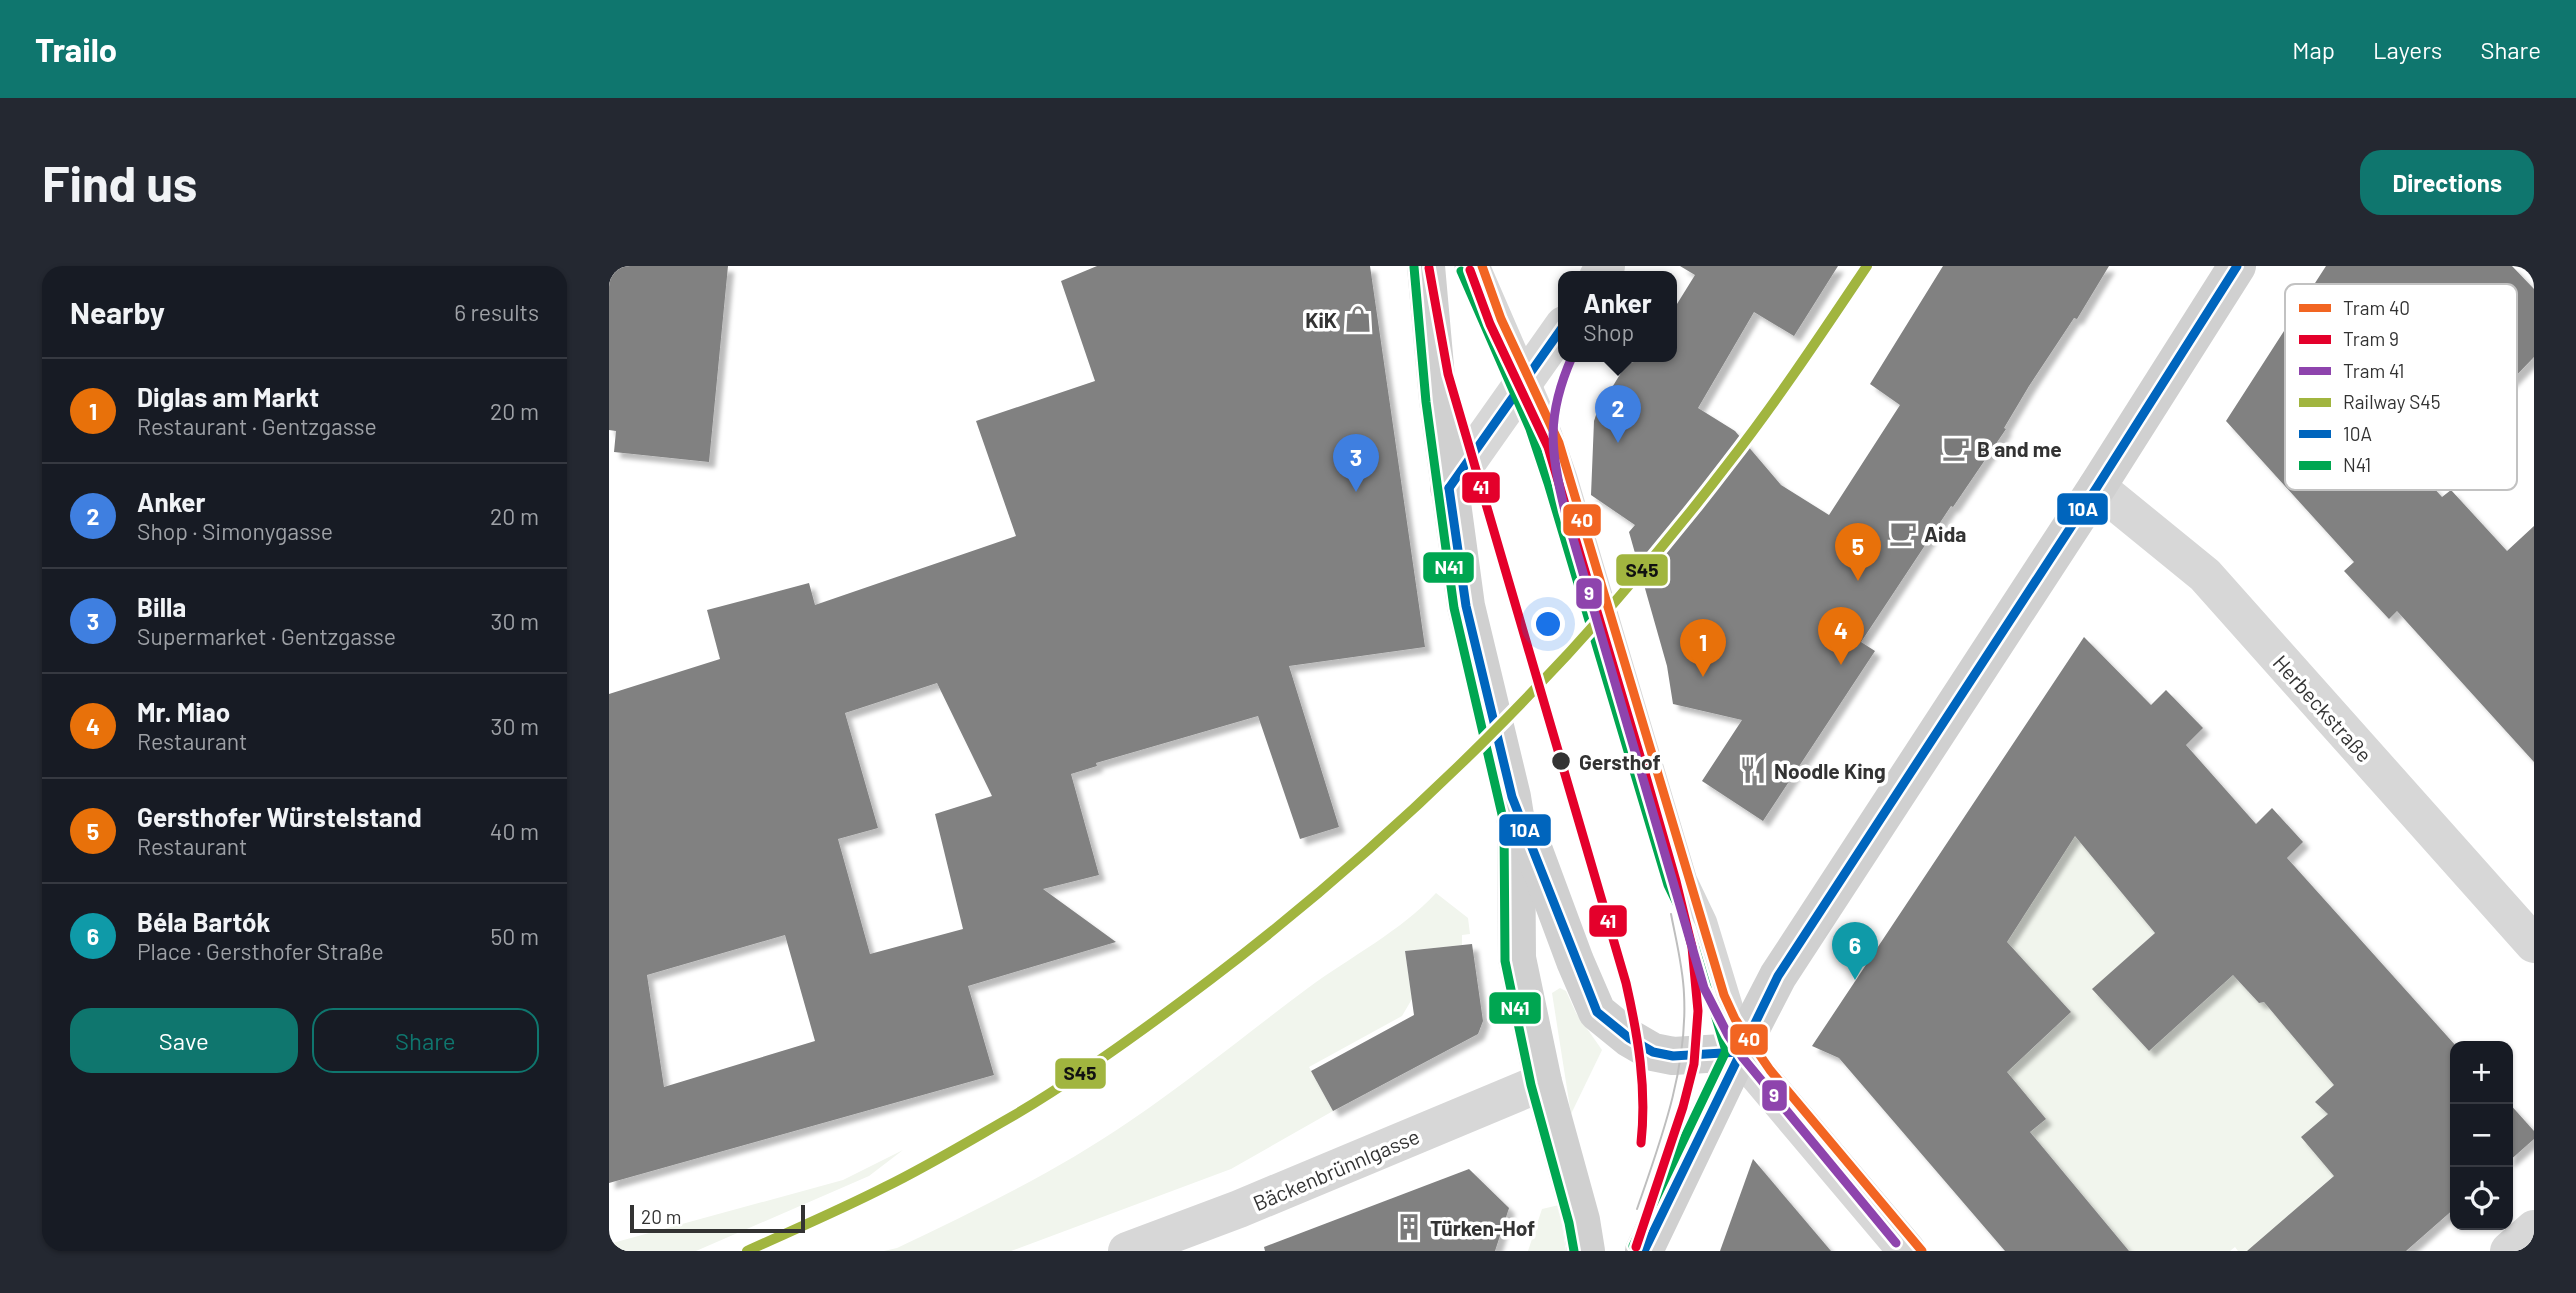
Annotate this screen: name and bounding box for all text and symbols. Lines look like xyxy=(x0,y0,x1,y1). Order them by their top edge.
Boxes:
text: Trailo xyxy=(35,29,117,69)
text: Map xyxy=(2292,35,2335,64)
text: Layers xyxy=(2373,35,2442,64)
text: Share xyxy=(2480,35,2541,64)
button: Directions xyxy=(2360,150,2534,215)
text: Find us xyxy=(42,153,197,212)
popup xyxy=(1558,271,1677,362)
legend xyxy=(2285,284,2517,490)
text: Anker xyxy=(1583,287,1652,318)
text: Nearby xyxy=(70,294,165,330)
text: Tram 40 xyxy=(2343,296,2410,319)
text: 6 results xyxy=(454,298,539,326)
shop icon: KiK xyxy=(1343,304,1373,334)
place label: KiK xyxy=(1305,307,1337,332)
text: Shop xyxy=(1583,318,1634,346)
text: Tram 9 xyxy=(2343,327,2399,350)
text: Tram 41 xyxy=(2343,359,2404,382)
text: Diglas am Markt xyxy=(137,381,319,412)
pin: 2 xyxy=(1595,385,1641,443)
text: Railway S45 xyxy=(2343,390,2441,413)
text: 1 xyxy=(89,397,97,425)
text: 20 m xyxy=(490,397,539,425)
text: Restaurant · Gentzgasse xyxy=(137,412,377,440)
text: 10A xyxy=(2343,422,2372,445)
cafe icon: B and me xyxy=(1941,433,1971,463)
pin: 3 xyxy=(1333,434,1379,492)
place label: B and me xyxy=(1977,436,2062,461)
text: N41 xyxy=(2343,453,2371,476)
line badge: 41 xyxy=(1461,471,1501,504)
text: 41 xyxy=(1473,475,1489,498)
text: Anker xyxy=(137,486,205,517)
line badge: 10A xyxy=(2056,492,2109,526)
text: 10A xyxy=(2068,497,2098,520)
text: 2 xyxy=(87,502,99,530)
text: 20 m xyxy=(490,502,539,530)
line badge: 40 xyxy=(1562,503,1602,537)
text: 40 xyxy=(1571,508,1593,531)
text: Shop · Simonygasse xyxy=(137,517,333,545)
cafe icon: Aida xyxy=(1888,518,1918,548)
place label: Aida xyxy=(1924,521,1966,546)
pin: 5 xyxy=(1835,523,1881,581)
line badge: N41 xyxy=(1422,551,1475,584)
line badge: S45 xyxy=(1615,553,1669,587)
text: N41 xyxy=(1434,555,1464,578)
text: S45 xyxy=(1625,558,1659,581)
line badge: 9 xyxy=(1575,577,1603,610)
text: 9 xyxy=(1584,581,1594,604)
text: Billa xyxy=(137,591,186,622)
text: 3 xyxy=(87,607,99,635)
text: 30 m xyxy=(491,607,539,635)
your location xyxy=(1531,607,1565,641)
pin: 4 xyxy=(1818,607,1864,665)
pin: 1 xyxy=(1680,619,1726,677)
text: Supermarket · Gentzgasse xyxy=(137,622,396,650)
street label: Herbeckstraße xyxy=(2268,649,2378,767)
text: Mr. Miao xyxy=(137,696,230,727)
text: 4 xyxy=(86,712,100,740)
text: 30 m xyxy=(491,712,539,740)
text: Restaurant xyxy=(137,727,247,755)
place label: Gersthof xyxy=(1579,749,1661,774)
marker: Gersthof xyxy=(1550,750,1572,772)
restaurant icon: Noodle King xyxy=(1738,755,1768,785)
place label: Noodle King xyxy=(1774,758,1886,783)
text: Gersthofer Würstelstand xyxy=(137,801,422,832)
line badge: 10A xyxy=(1498,813,1552,847)
text: 5 xyxy=(87,817,99,845)
text: 40 m xyxy=(490,817,539,845)
text: 10A xyxy=(1510,818,1540,841)
text: Restaurant xyxy=(137,832,247,860)
line badge: 41 xyxy=(1588,904,1628,938)
text: Béla Bartók xyxy=(137,906,270,937)
text: 41 xyxy=(1600,909,1616,932)
text: 6 xyxy=(87,922,99,950)
text: 50 m xyxy=(491,922,539,950)
pin: 6 xyxy=(1832,922,1878,980)
text: Place · Gersthofer Straße xyxy=(137,937,384,965)
line badge: N41 xyxy=(1488,991,1542,1025)
text: N41 xyxy=(1500,996,1530,1019)
button: Save xyxy=(70,1008,298,1073)
button: Share xyxy=(312,1008,539,1073)
line badge: 40 xyxy=(1729,1023,1769,1056)
text: 40 xyxy=(1738,1027,1760,1050)
map controls xyxy=(2450,1041,2513,1230)
button: + xyxy=(2450,1041,2513,1104)
line badge: S45 xyxy=(1054,1057,1107,1090)
text: S45 xyxy=(1063,1061,1097,1084)
line badge: 9 xyxy=(1761,1079,1788,1112)
text: 9 xyxy=(1769,1083,1779,1106)
button: − xyxy=(2450,1104,2513,1167)
street label: Bäckenbrünnlgasse xyxy=(1249,1123,1423,1215)
button: locate xyxy=(2450,1167,2513,1230)
scale bar xyxy=(630,1202,805,1234)
text: 20 m xyxy=(641,1205,681,1228)
building icon: Türken-Hof xyxy=(1394,1212,1424,1242)
place label: Türken-Hof xyxy=(1430,1215,1535,1240)

